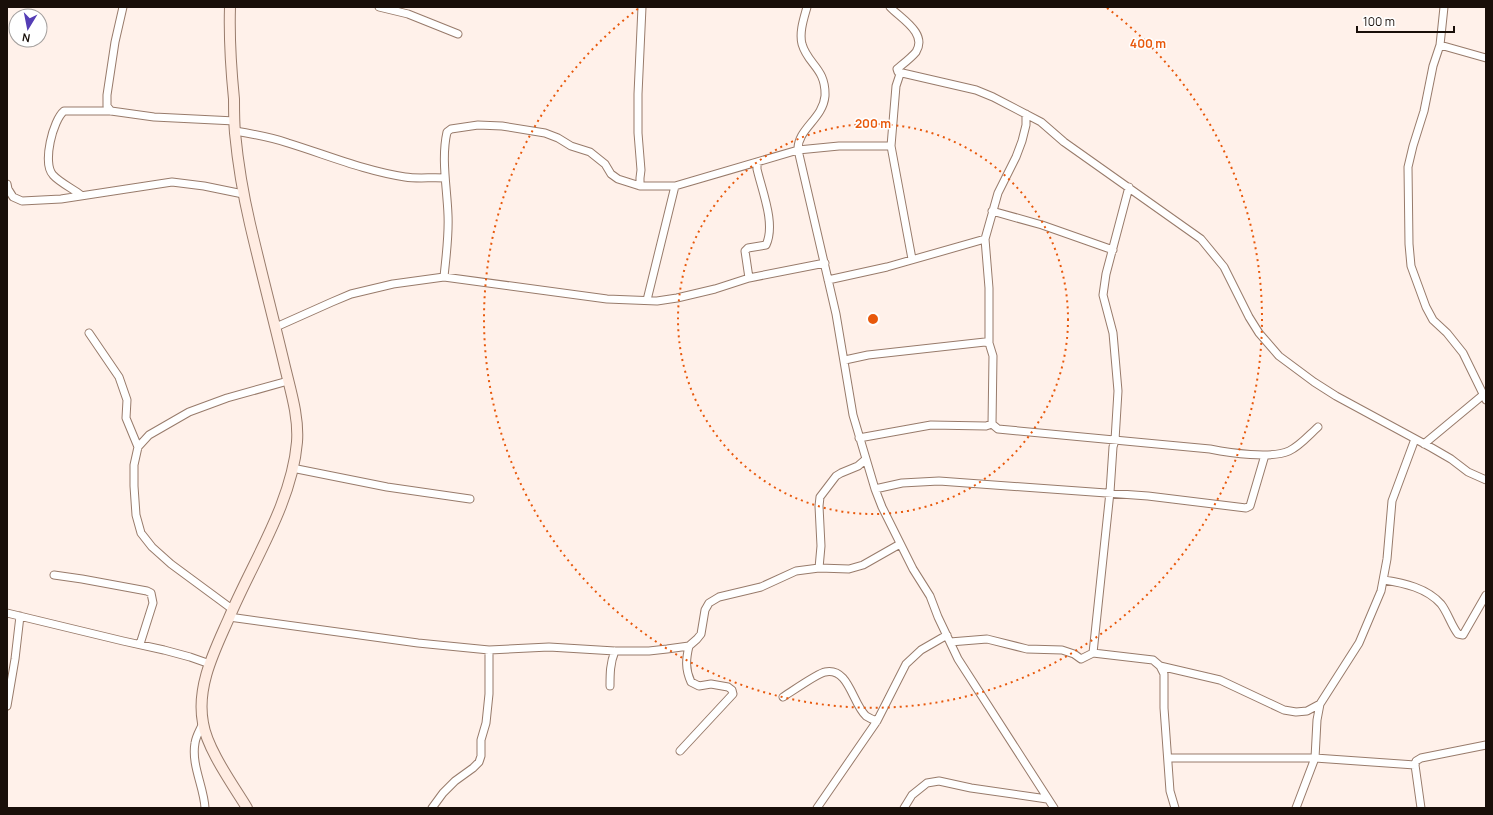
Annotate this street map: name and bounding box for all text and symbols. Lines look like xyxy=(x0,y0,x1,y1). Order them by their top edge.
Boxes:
north arrow xyxy=(8,8,48,48)
scale bar xyxy=(1357,8,1454,34)
text: 100 m xyxy=(1363,13,1395,30)
text: N xyxy=(21,30,31,46)
text: 400 m xyxy=(1130,35,1166,52)
text: 200 m xyxy=(855,115,891,132)
centre of rings xyxy=(866,312,880,326)

